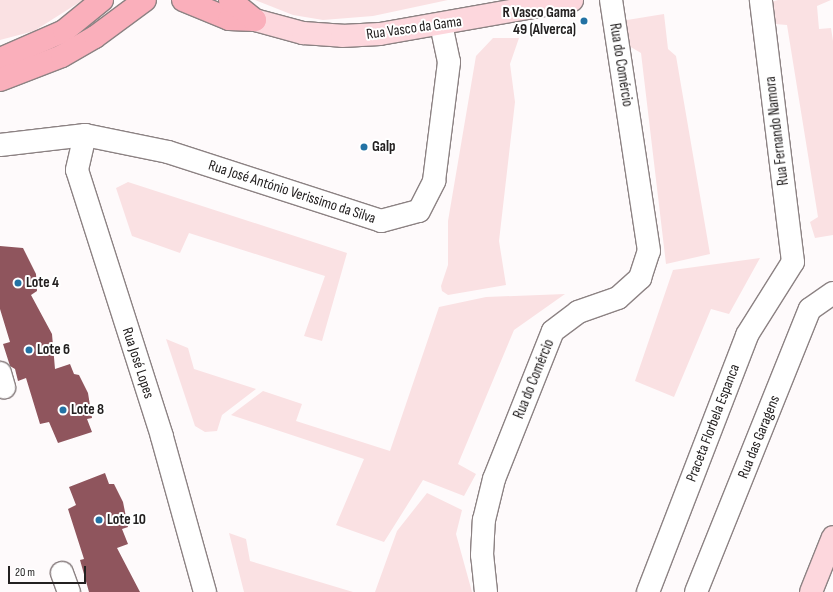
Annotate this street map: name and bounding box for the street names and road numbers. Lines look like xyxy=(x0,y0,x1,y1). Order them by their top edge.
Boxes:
street label: Rua Vasco da Gama xyxy=(365,12,463,44)
street label: Rua do Comércio xyxy=(606,22,636,108)
street label: Rua Fernando Namora xyxy=(761,75,793,187)
street label: Rua José António Verissimo da Silva xyxy=(206,156,378,228)
street label: Rua José Lopes xyxy=(118,325,158,401)
street label: Rua do Comércio xyxy=(510,337,558,421)
street label: Praceta Florbela Espanca xyxy=(682,362,744,484)
street label: Rua das Garagens xyxy=(734,393,784,481)

